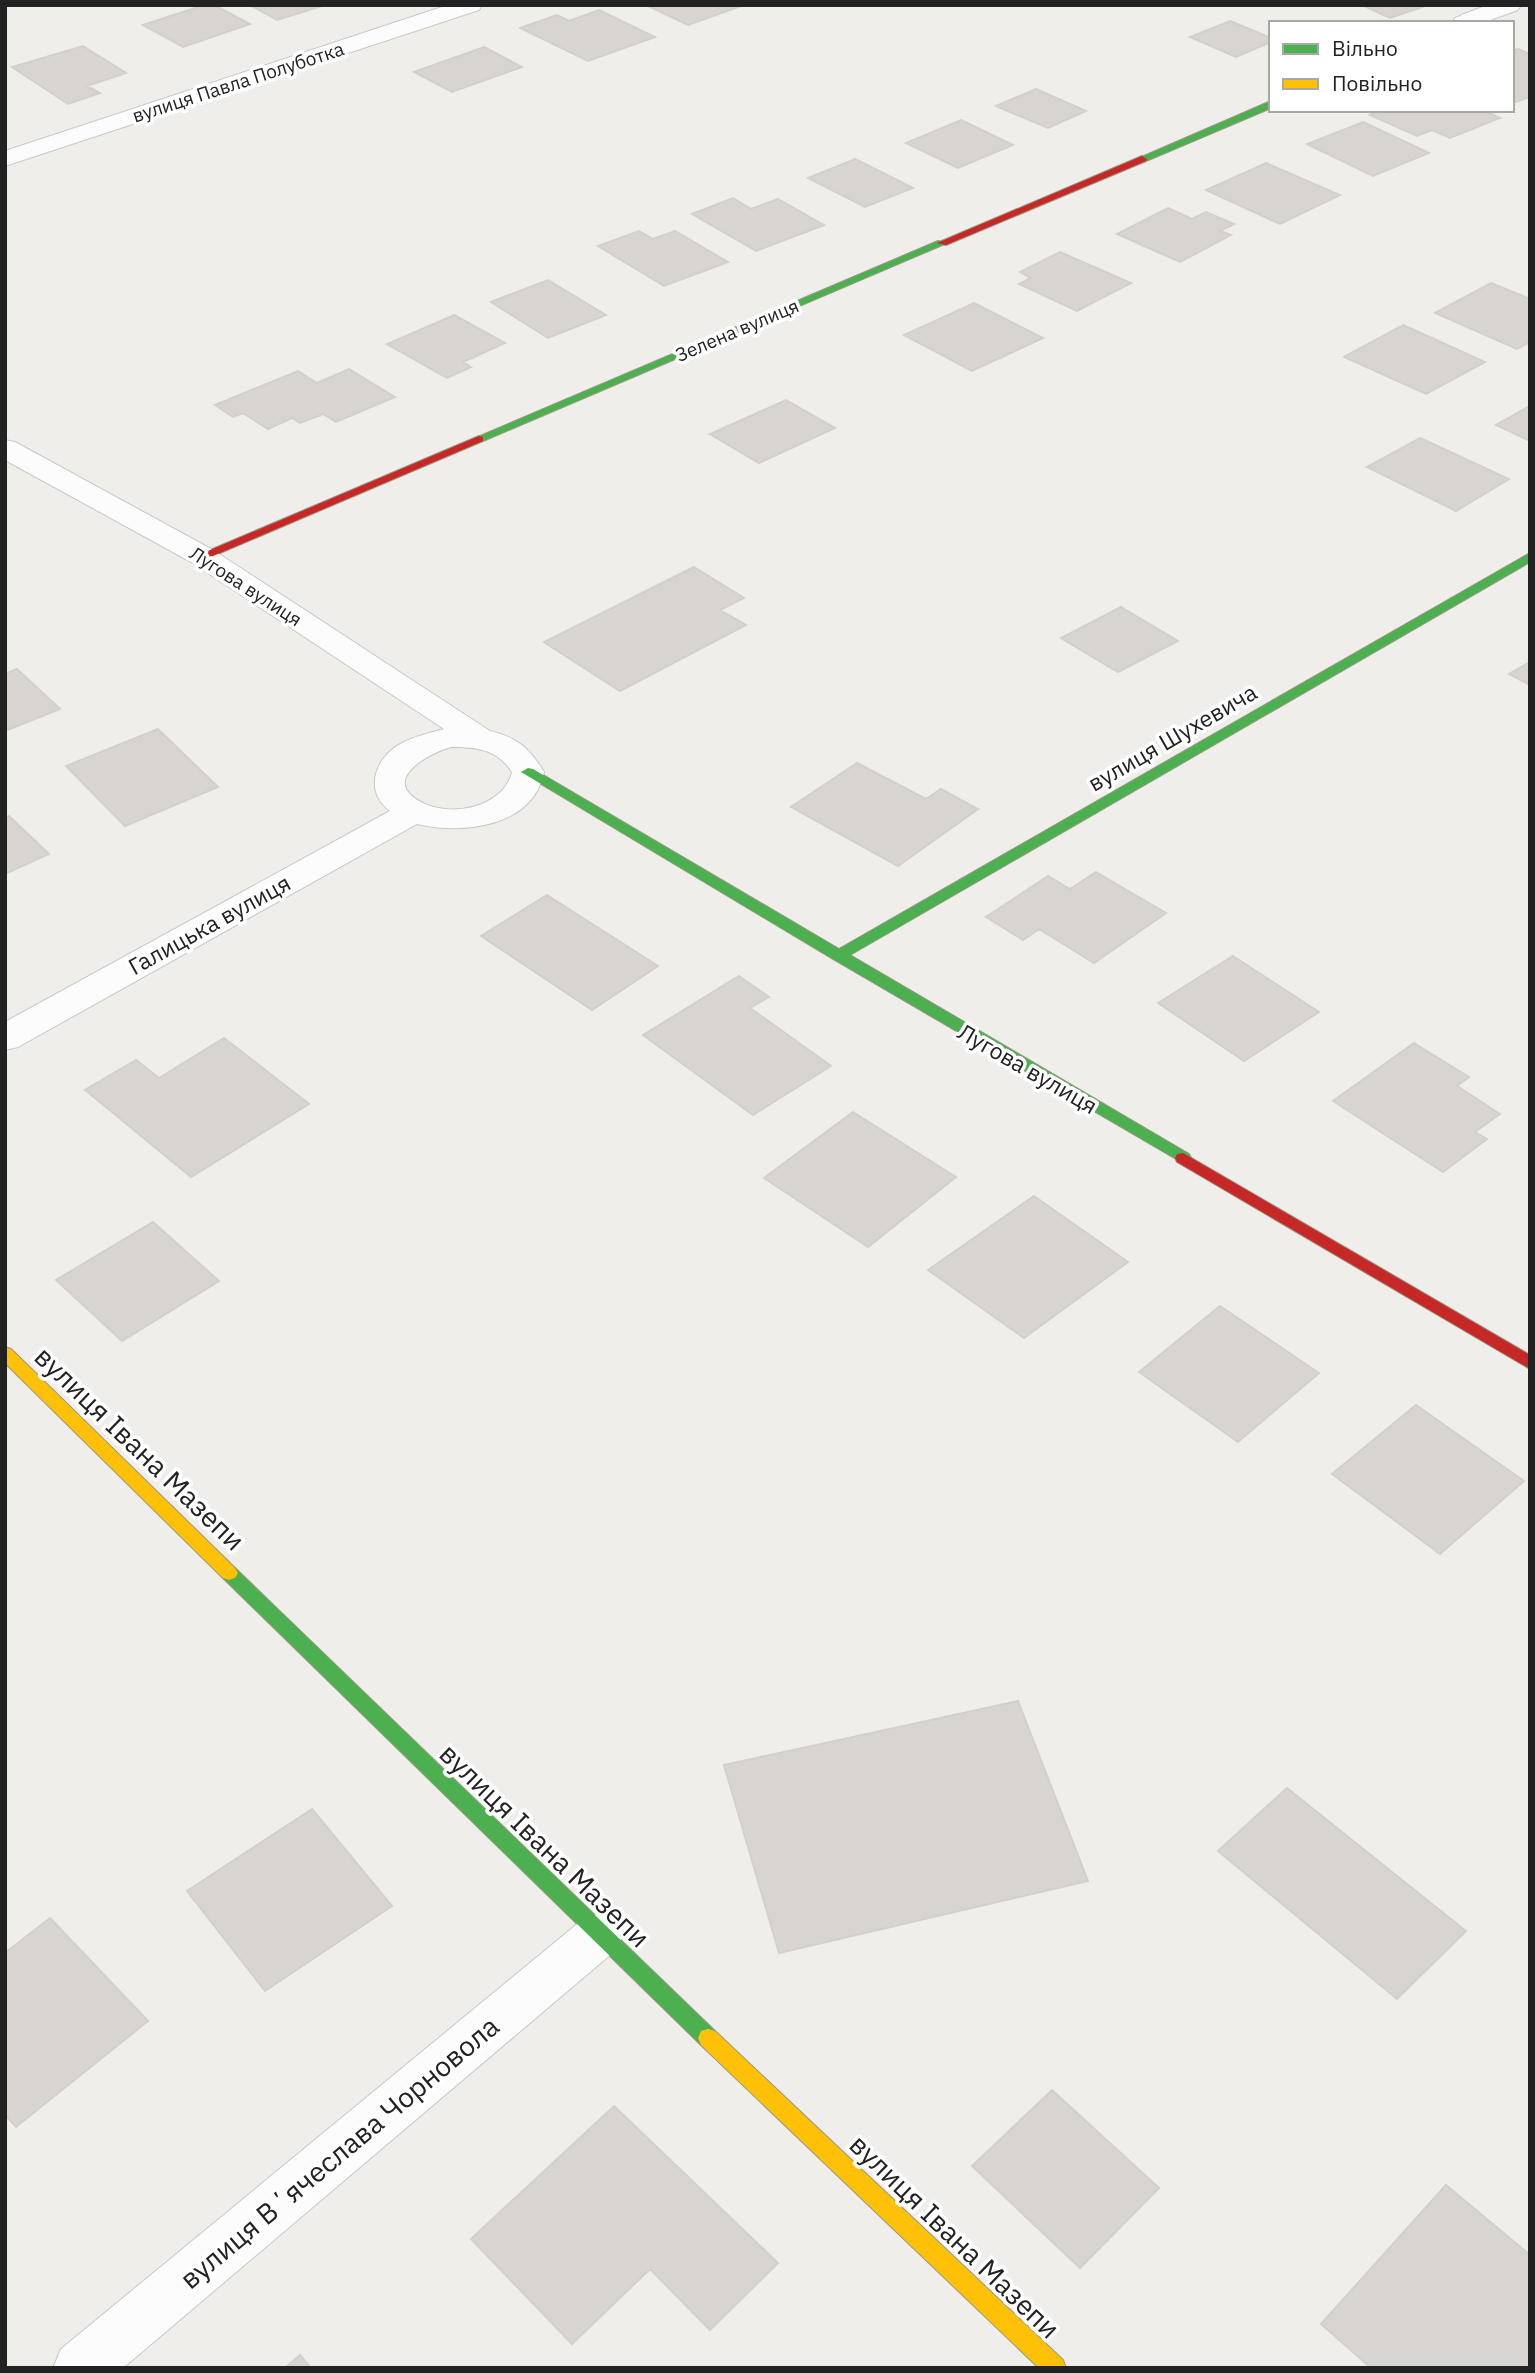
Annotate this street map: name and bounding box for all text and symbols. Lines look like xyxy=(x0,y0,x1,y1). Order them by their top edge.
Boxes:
legend xyxy=(1269,21,1514,112)
text: Вільно xyxy=(1332,34,1398,62)
street label: вулиця Павла Полуботка xyxy=(129,36,347,128)
text: Повільно xyxy=(1332,69,1422,97)
street label: Зелена вулиця xyxy=(672,293,802,367)
street label: Лугова вулиця xyxy=(185,541,307,631)
street label: вулиця Шухевича xyxy=(1082,676,1262,798)
street label: Галицька вулиця xyxy=(123,867,295,981)
street label: Лугова вулиця xyxy=(953,1016,1103,1120)
street label: вулиця Івана Мазепи xyxy=(27,1338,253,1558)
street label: вулиця Івана Мазепи xyxy=(432,1735,658,1955)
street label: вулиця Вʼячеслава Чорновола xyxy=(172,2007,506,2297)
street label: вулиця Івана Мазепи xyxy=(842,2126,1068,2346)

